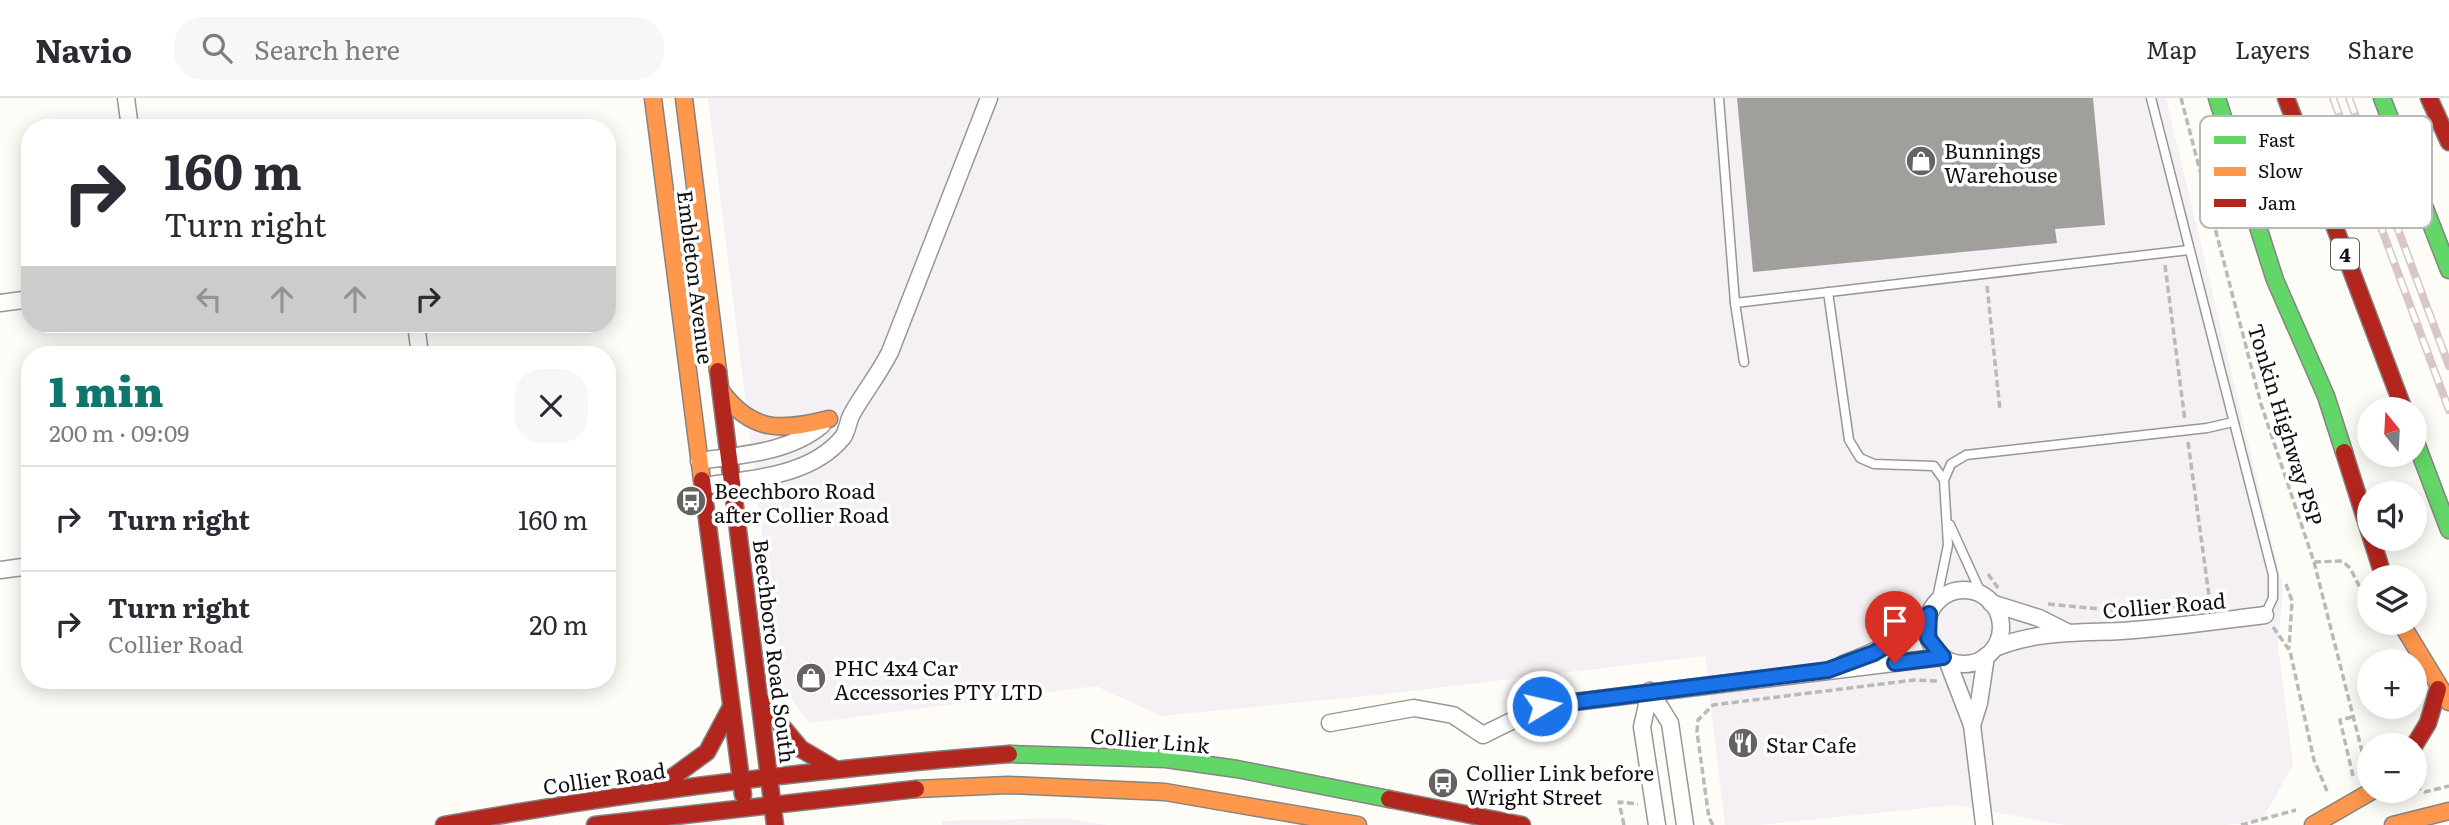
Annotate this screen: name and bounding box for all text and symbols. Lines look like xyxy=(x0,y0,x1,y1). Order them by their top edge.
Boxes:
search box xyxy=(174,17,664,80)
text: Navio xyxy=(35,24,132,73)
icon: search xyxy=(198,29,236,67)
text: Search here xyxy=(254,29,400,68)
text: Map xyxy=(2146,31,2197,66)
text: Layers xyxy=(2235,31,2309,66)
text: Share xyxy=(2347,31,2414,66)
legend xyxy=(2200,116,2432,228)
text: Fast xyxy=(2258,125,2295,153)
text: 160 m xyxy=(164,132,302,205)
place label: Bunnings Warehouse xyxy=(1944,134,2058,189)
shop icon: Bunnings Warehouse xyxy=(1904,144,1938,178)
icon: right xyxy=(49,147,140,238)
text: Slow xyxy=(2258,156,2303,184)
street label: Embleton Avenue xyxy=(671,188,723,366)
text: Jam xyxy=(2258,188,2296,216)
text: Turn right xyxy=(164,199,326,247)
road number: 4 xyxy=(2331,238,2359,270)
icon: left xyxy=(190,280,228,318)
icon: ahead xyxy=(263,280,301,318)
icon: ahead xyxy=(336,280,374,318)
icon: right xyxy=(409,280,447,318)
street label: Tonkin Highway PSP xyxy=(2242,319,2333,529)
text: 1 min xyxy=(49,358,164,420)
button: close xyxy=(514,369,588,443)
north arrow xyxy=(2357,397,2427,467)
map controls xyxy=(2357,397,2427,803)
text: 200 m · 09:09 xyxy=(49,415,189,449)
place label: Beechboro Road after Collier Road xyxy=(714,474,889,529)
button: sound xyxy=(2357,481,2427,551)
bus stop icon: Beechboro Road after Collier Road xyxy=(674,484,708,518)
text: Turn right xyxy=(108,499,250,538)
text: 160 m xyxy=(518,499,588,538)
icon: right xyxy=(49,500,87,538)
street label: Beechboro Road South xyxy=(747,537,805,765)
button: layers xyxy=(2357,565,2427,635)
street label: Collier Road xyxy=(2101,583,2227,625)
text: Turn right xyxy=(108,587,250,626)
pin xyxy=(1865,591,1925,663)
icon: arrive xyxy=(1876,602,1914,640)
text: 20 m xyxy=(529,604,588,643)
icon: right xyxy=(49,605,87,643)
text: Collier Road xyxy=(108,626,243,660)
button: + xyxy=(2357,649,2427,719)
place label: PHC 4x4 Car Accessories PTY LTD xyxy=(834,651,1043,706)
shop icon: PHC 4x4 Car Accessories PTY LTD xyxy=(794,661,828,695)
position arrow xyxy=(1505,669,1579,743)
street label: Collier Link xyxy=(1089,718,1211,760)
restaurant icon: Star Cafe xyxy=(1726,726,1760,760)
place label: Star Cafe xyxy=(1766,728,1857,759)
button: − xyxy=(2357,733,2427,803)
street label: Collier Road xyxy=(541,753,667,801)
place label: Collier Link before Wright Street xyxy=(1466,756,1654,811)
bus stop icon: Collier Link before Wright Street xyxy=(1426,766,1460,800)

